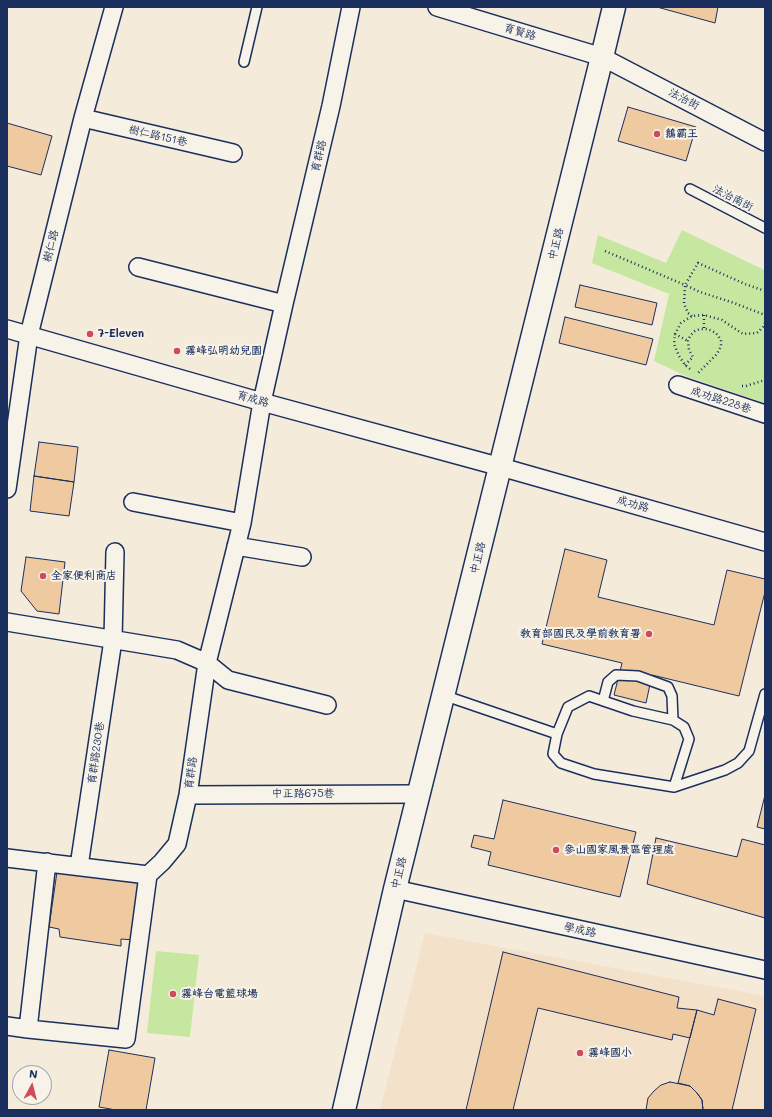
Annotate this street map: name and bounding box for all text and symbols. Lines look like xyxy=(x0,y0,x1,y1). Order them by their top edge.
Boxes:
street label: 育賢路 xyxy=(502,21,538,43)
street label: 法治街 xyxy=(666,85,702,113)
street label: 樹仁路151巷 xyxy=(127,123,189,149)
place label: 鵝霸王 xyxy=(665,127,698,141)
marker: 鵝霸王 xyxy=(652,129,662,139)
street label: 育群路 xyxy=(309,138,329,174)
street label: 法治南街 xyxy=(710,182,756,214)
street label: 中正路 xyxy=(546,226,566,262)
street label: 樹仁路 xyxy=(41,228,61,264)
place label: 7-Eleven xyxy=(98,327,144,341)
marker: 7-Eleven xyxy=(85,329,95,339)
place label: 霧峰弘明幼兒園 xyxy=(185,344,262,358)
marker: 霧峰弘明幼兒園 xyxy=(172,346,182,356)
street label: 成功路228巷 xyxy=(689,384,753,416)
street label: 育成路 xyxy=(235,388,271,410)
street label: 成功路 xyxy=(615,493,651,515)
street label: 中正路 xyxy=(468,540,488,576)
place label: 全家便利商店 xyxy=(51,569,117,583)
marker: 全家便利商店 xyxy=(38,571,48,581)
place label: 教育部國民及學前教育署 xyxy=(520,627,641,641)
marker: 教育部國民及學前教育署 xyxy=(644,629,654,639)
street label: 育群路230巷 xyxy=(85,721,107,785)
street label: 育群路 xyxy=(182,756,200,790)
street label: 中正路675巷 xyxy=(271,787,335,801)
place label: 參山國家風景區管理處 xyxy=(564,843,674,857)
marker: 參山國家風景區管理處 xyxy=(551,845,561,855)
street label: 中正路 xyxy=(389,855,409,891)
street label: 學成路 xyxy=(562,920,598,940)
place label: 霧峰台電籃球場 xyxy=(181,987,258,1001)
marker: 霧峰台電籃球場 xyxy=(168,989,178,999)
place label: 霧峰國小 xyxy=(588,1046,632,1060)
marker: 霧峰國小 xyxy=(575,1048,585,1058)
north arrow xyxy=(12,1065,52,1105)
text: N xyxy=(28,1066,38,1082)

